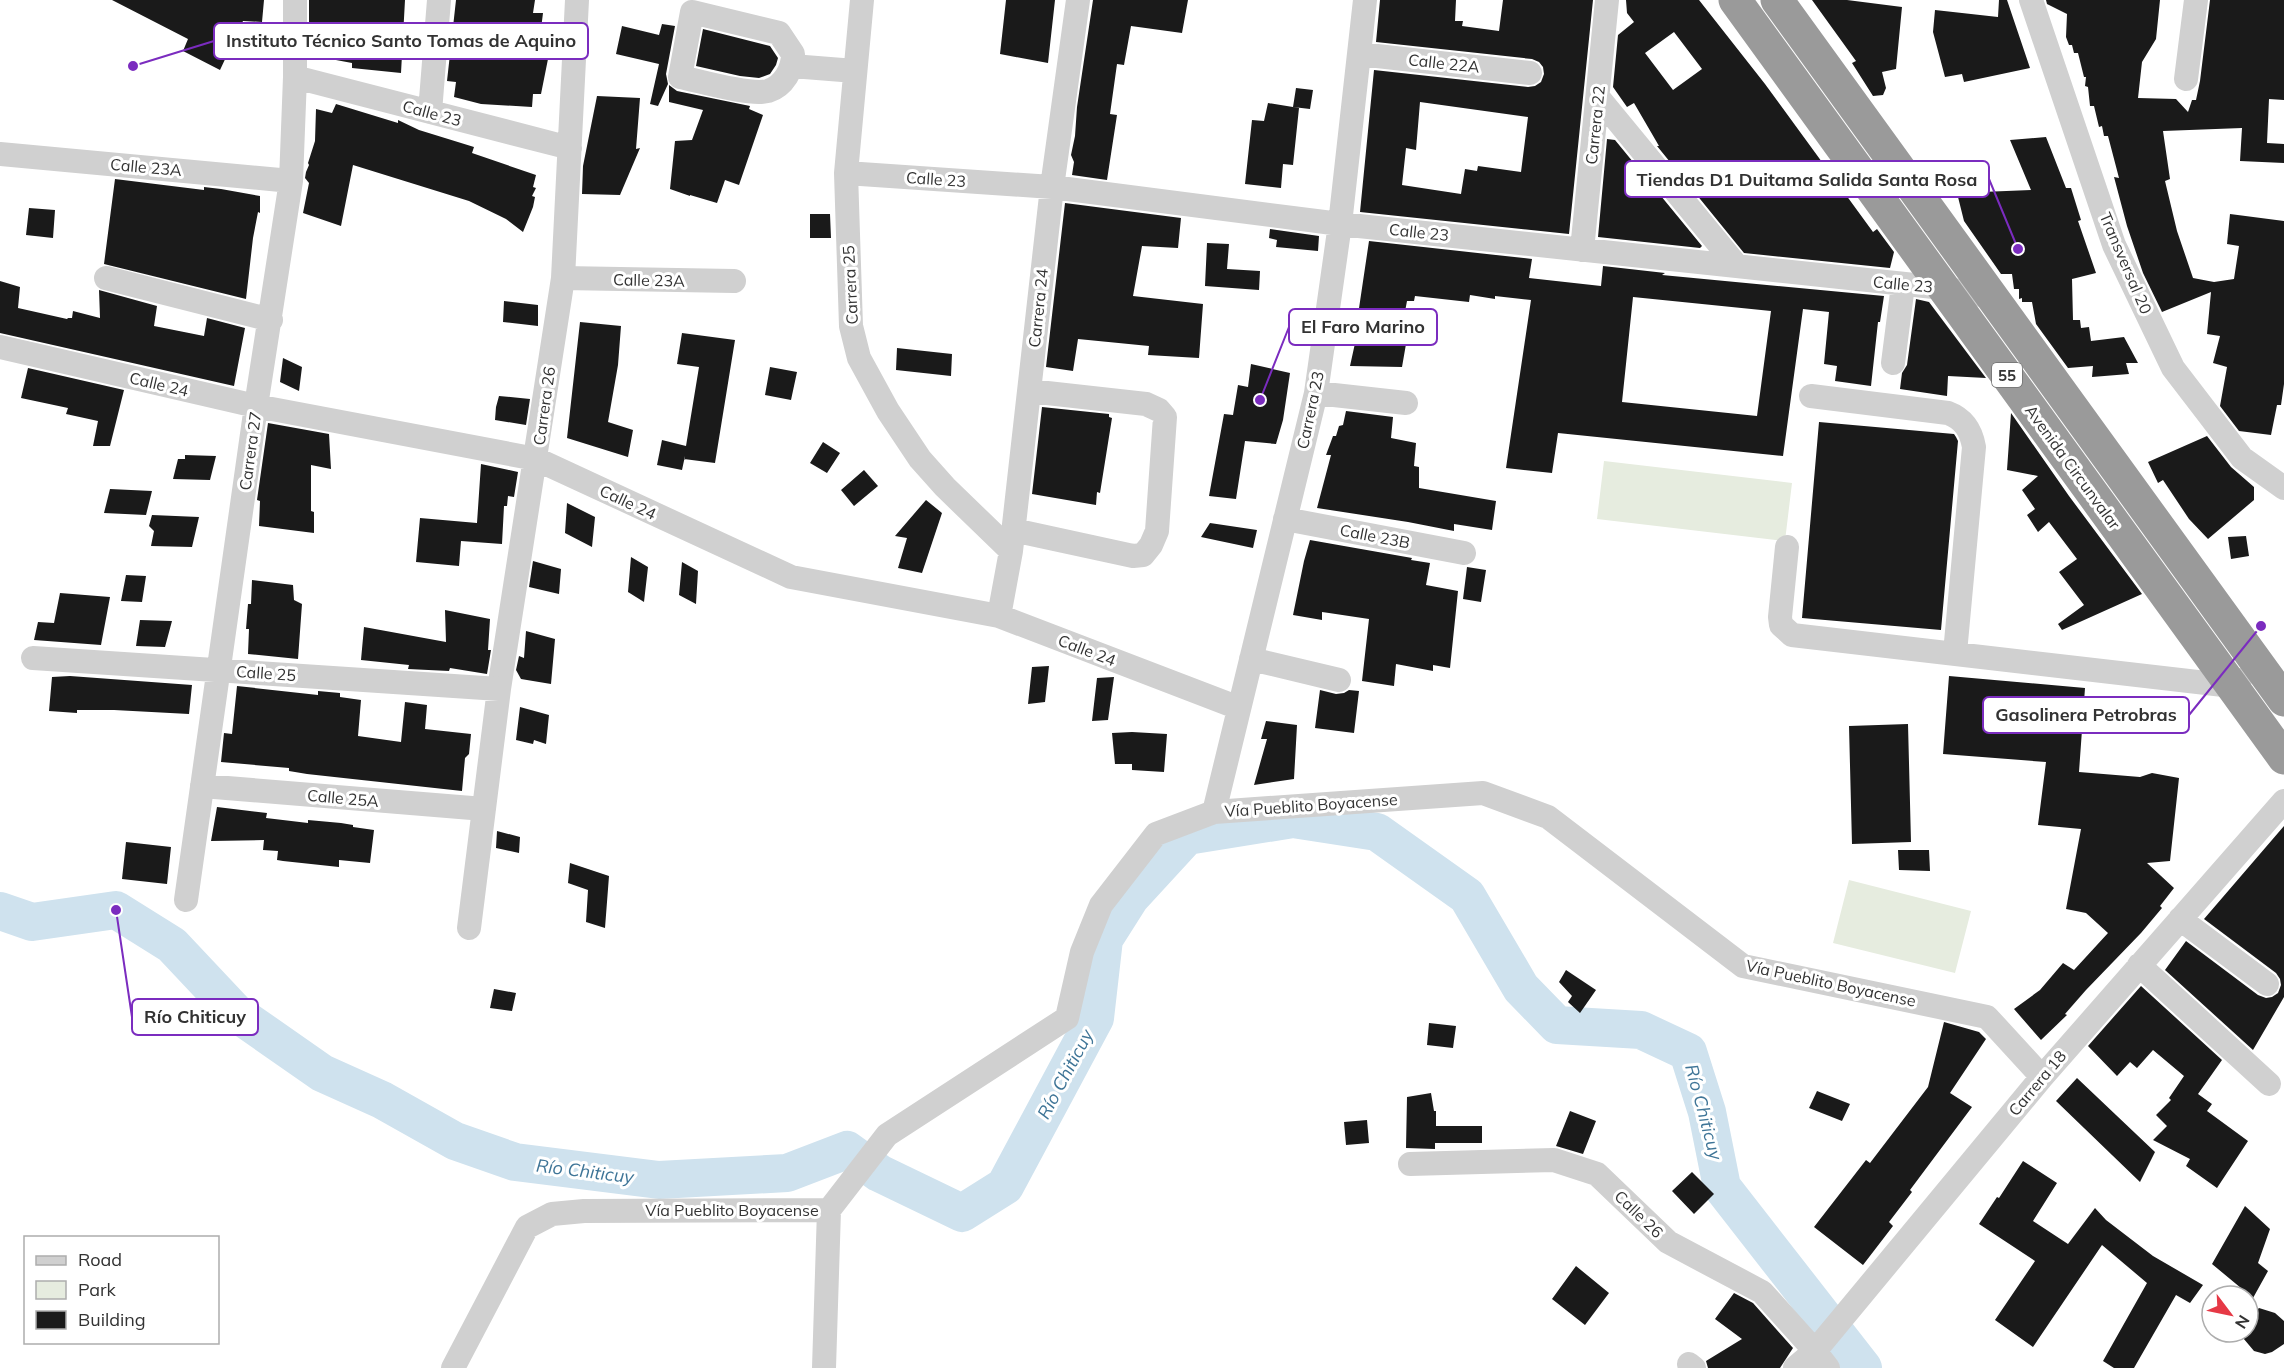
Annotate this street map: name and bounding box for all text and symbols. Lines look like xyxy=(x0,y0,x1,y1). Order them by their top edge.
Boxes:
callout: Instituto Técnico Santo Tomas de Aquino xyxy=(214,23,588,59)
text: Instituto Técnico Santo Tomas de Aquino xyxy=(226,29,576,52)
street label: Calle 22A xyxy=(1407,49,1481,77)
street label: Carrera 22 xyxy=(1581,85,1609,165)
street label: Calle 23 xyxy=(400,96,464,130)
street label: Calle 23A xyxy=(109,154,183,180)
callout: Tiendas D1 Duitama Salida Santa Rosa xyxy=(1625,161,1989,197)
street label: Calle 23 xyxy=(905,167,967,191)
text: Tiendas D1 Duitama Salida Santa Rosa xyxy=(1637,168,1977,191)
street label: Transversal 20 xyxy=(2096,209,2156,317)
street label: Calle 23 xyxy=(1388,219,1450,245)
street label: Carrera 25 xyxy=(838,245,862,325)
street label: Carrera 24 xyxy=(1024,267,1052,348)
street label: Calle 23A xyxy=(613,269,685,291)
street label: Calle 23 xyxy=(1872,271,1934,297)
callout: El Faro Marino xyxy=(1289,309,1437,345)
text: El Faro Marino xyxy=(1301,315,1425,338)
road number: 55 xyxy=(1992,363,2022,387)
street label: Carrera 26 xyxy=(529,365,559,447)
street label: Calle 24 xyxy=(128,368,191,401)
street label: Carrera 23 xyxy=(1292,369,1328,451)
street label: Avenida Circunvalar xyxy=(2021,401,2125,533)
street label: Carrera 27 xyxy=(235,410,265,492)
street label: Calle 24 xyxy=(597,480,660,524)
street label: Calle 23B xyxy=(1338,519,1412,553)
street label: Calle 24 xyxy=(1055,630,1119,670)
street label: Calle 25 xyxy=(235,661,297,685)
callout: Gasolinera Petrobras xyxy=(1983,697,2189,733)
text: Gasolinera Petrobras xyxy=(1995,703,2177,726)
street label: Calle 25A xyxy=(306,785,380,811)
street label: Vía Pueblito Boyacense xyxy=(1224,789,1398,821)
street label: Vía Pueblito Boyacense xyxy=(1744,955,1918,1011)
callout: Río Chiticuy xyxy=(132,999,258,1035)
text: Río Chiticuy xyxy=(144,1005,246,1028)
water label: Río Chiticuy xyxy=(1032,1024,1099,1123)
street label: Carrera 18 xyxy=(2004,1046,2070,1120)
water label: Río Chiticuy xyxy=(1680,1062,1728,1164)
water label: Río Chiticuy xyxy=(535,1154,637,1189)
street label: Calle 26 xyxy=(1610,1186,1668,1242)
street label: Vía Pueblito Boyacense xyxy=(645,1200,819,1220)
legend xyxy=(24,1236,219,1344)
text: Road xyxy=(78,1248,122,1271)
text: Park xyxy=(78,1278,117,1301)
north arrow xyxy=(2200,1284,2260,1344)
text: Building xyxy=(78,1308,146,1331)
text: N xyxy=(2231,1312,2254,1332)

